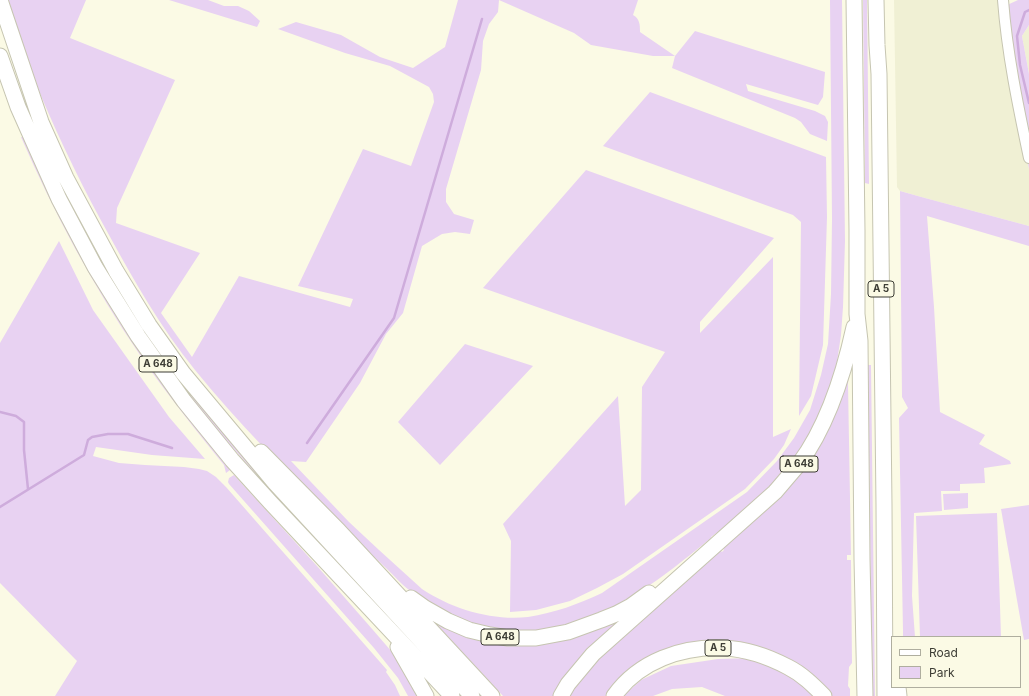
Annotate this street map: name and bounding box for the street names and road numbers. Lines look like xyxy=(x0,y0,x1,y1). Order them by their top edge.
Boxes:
road number: A 5 xyxy=(868,281,894,297)
road number: A 648 xyxy=(139,356,177,372)
road number: A 648 xyxy=(780,456,818,472)
road number: A 648 xyxy=(481,629,519,645)
road number: A 5 xyxy=(705,640,731,656)

